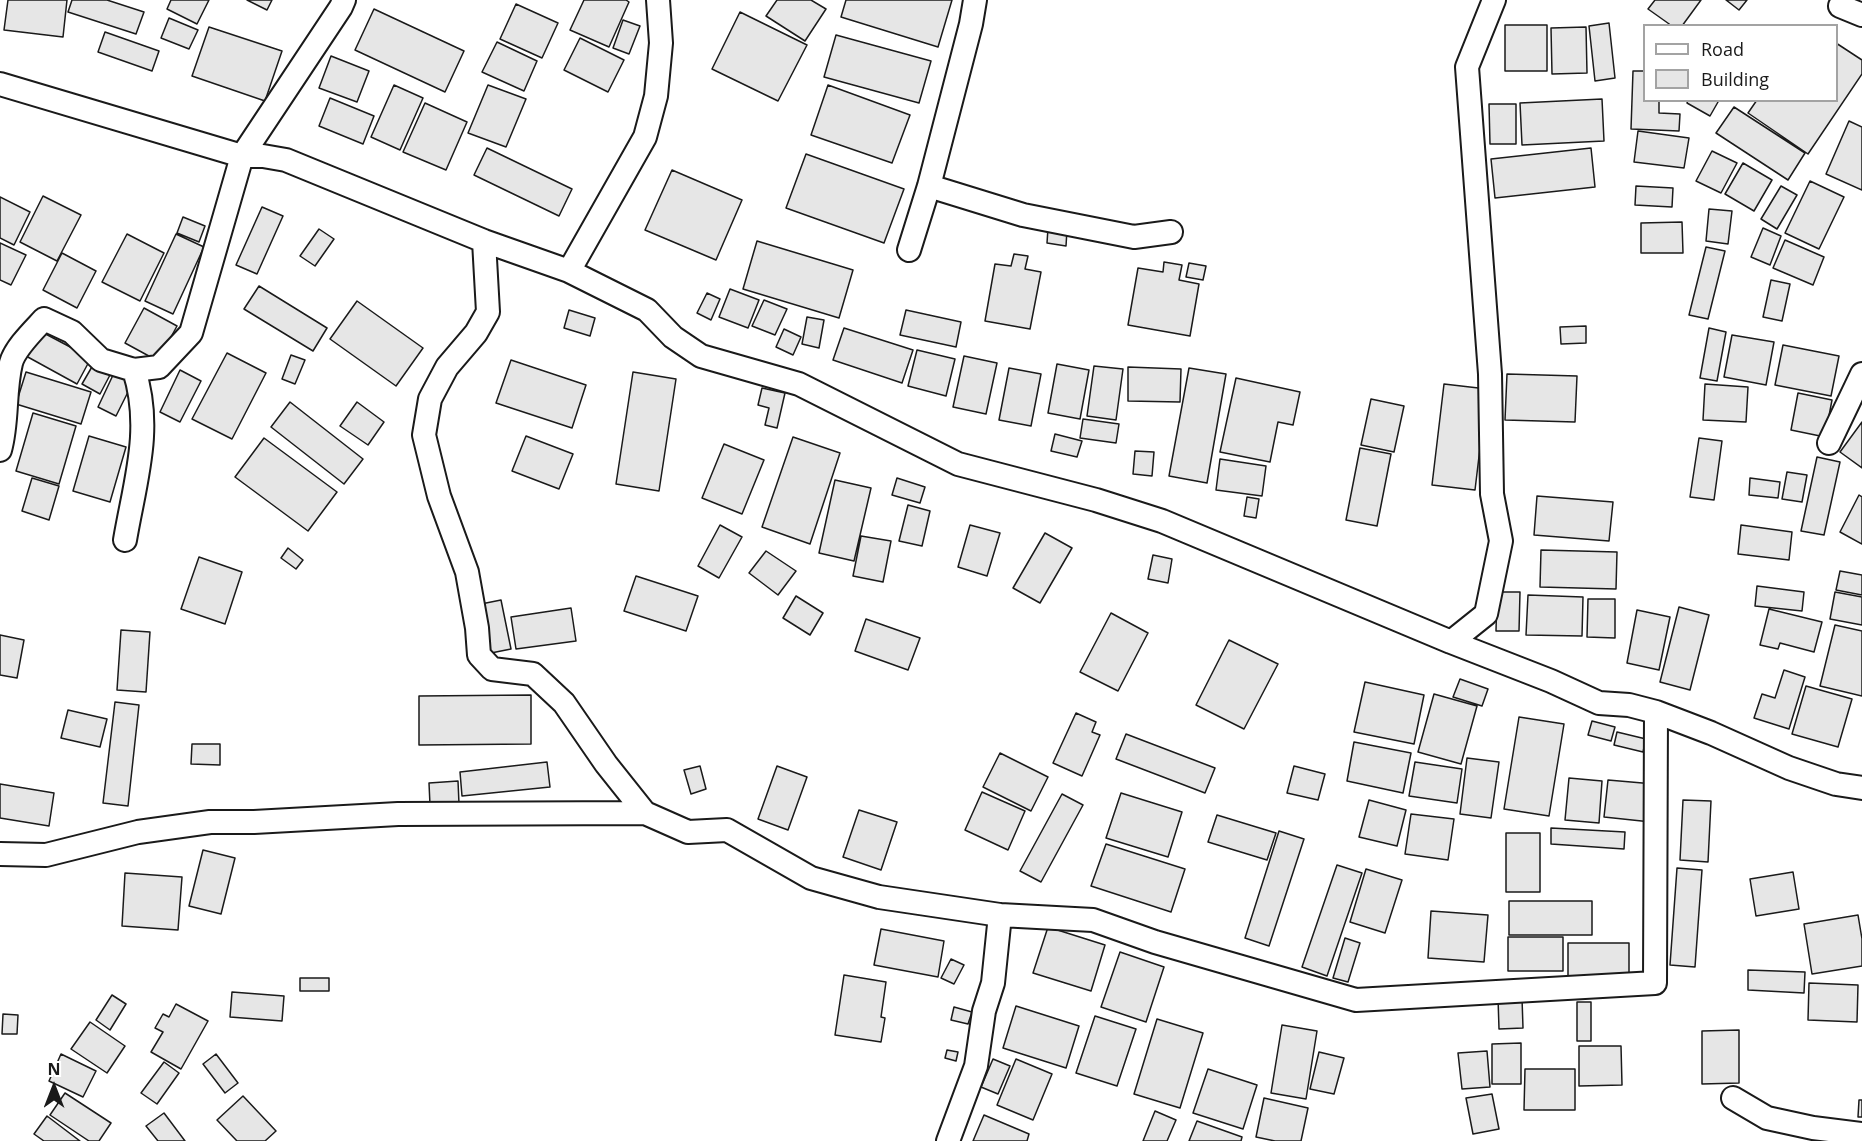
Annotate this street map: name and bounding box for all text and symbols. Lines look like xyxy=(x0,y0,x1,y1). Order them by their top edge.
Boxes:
legend xyxy=(1643,24,1838,102)
text: Road xyxy=(1701,37,1744,61)
text: Building xyxy=(1701,67,1769,91)
north arrow xyxy=(24,1057,84,1117)
text: N xyxy=(47,1058,61,1080)

